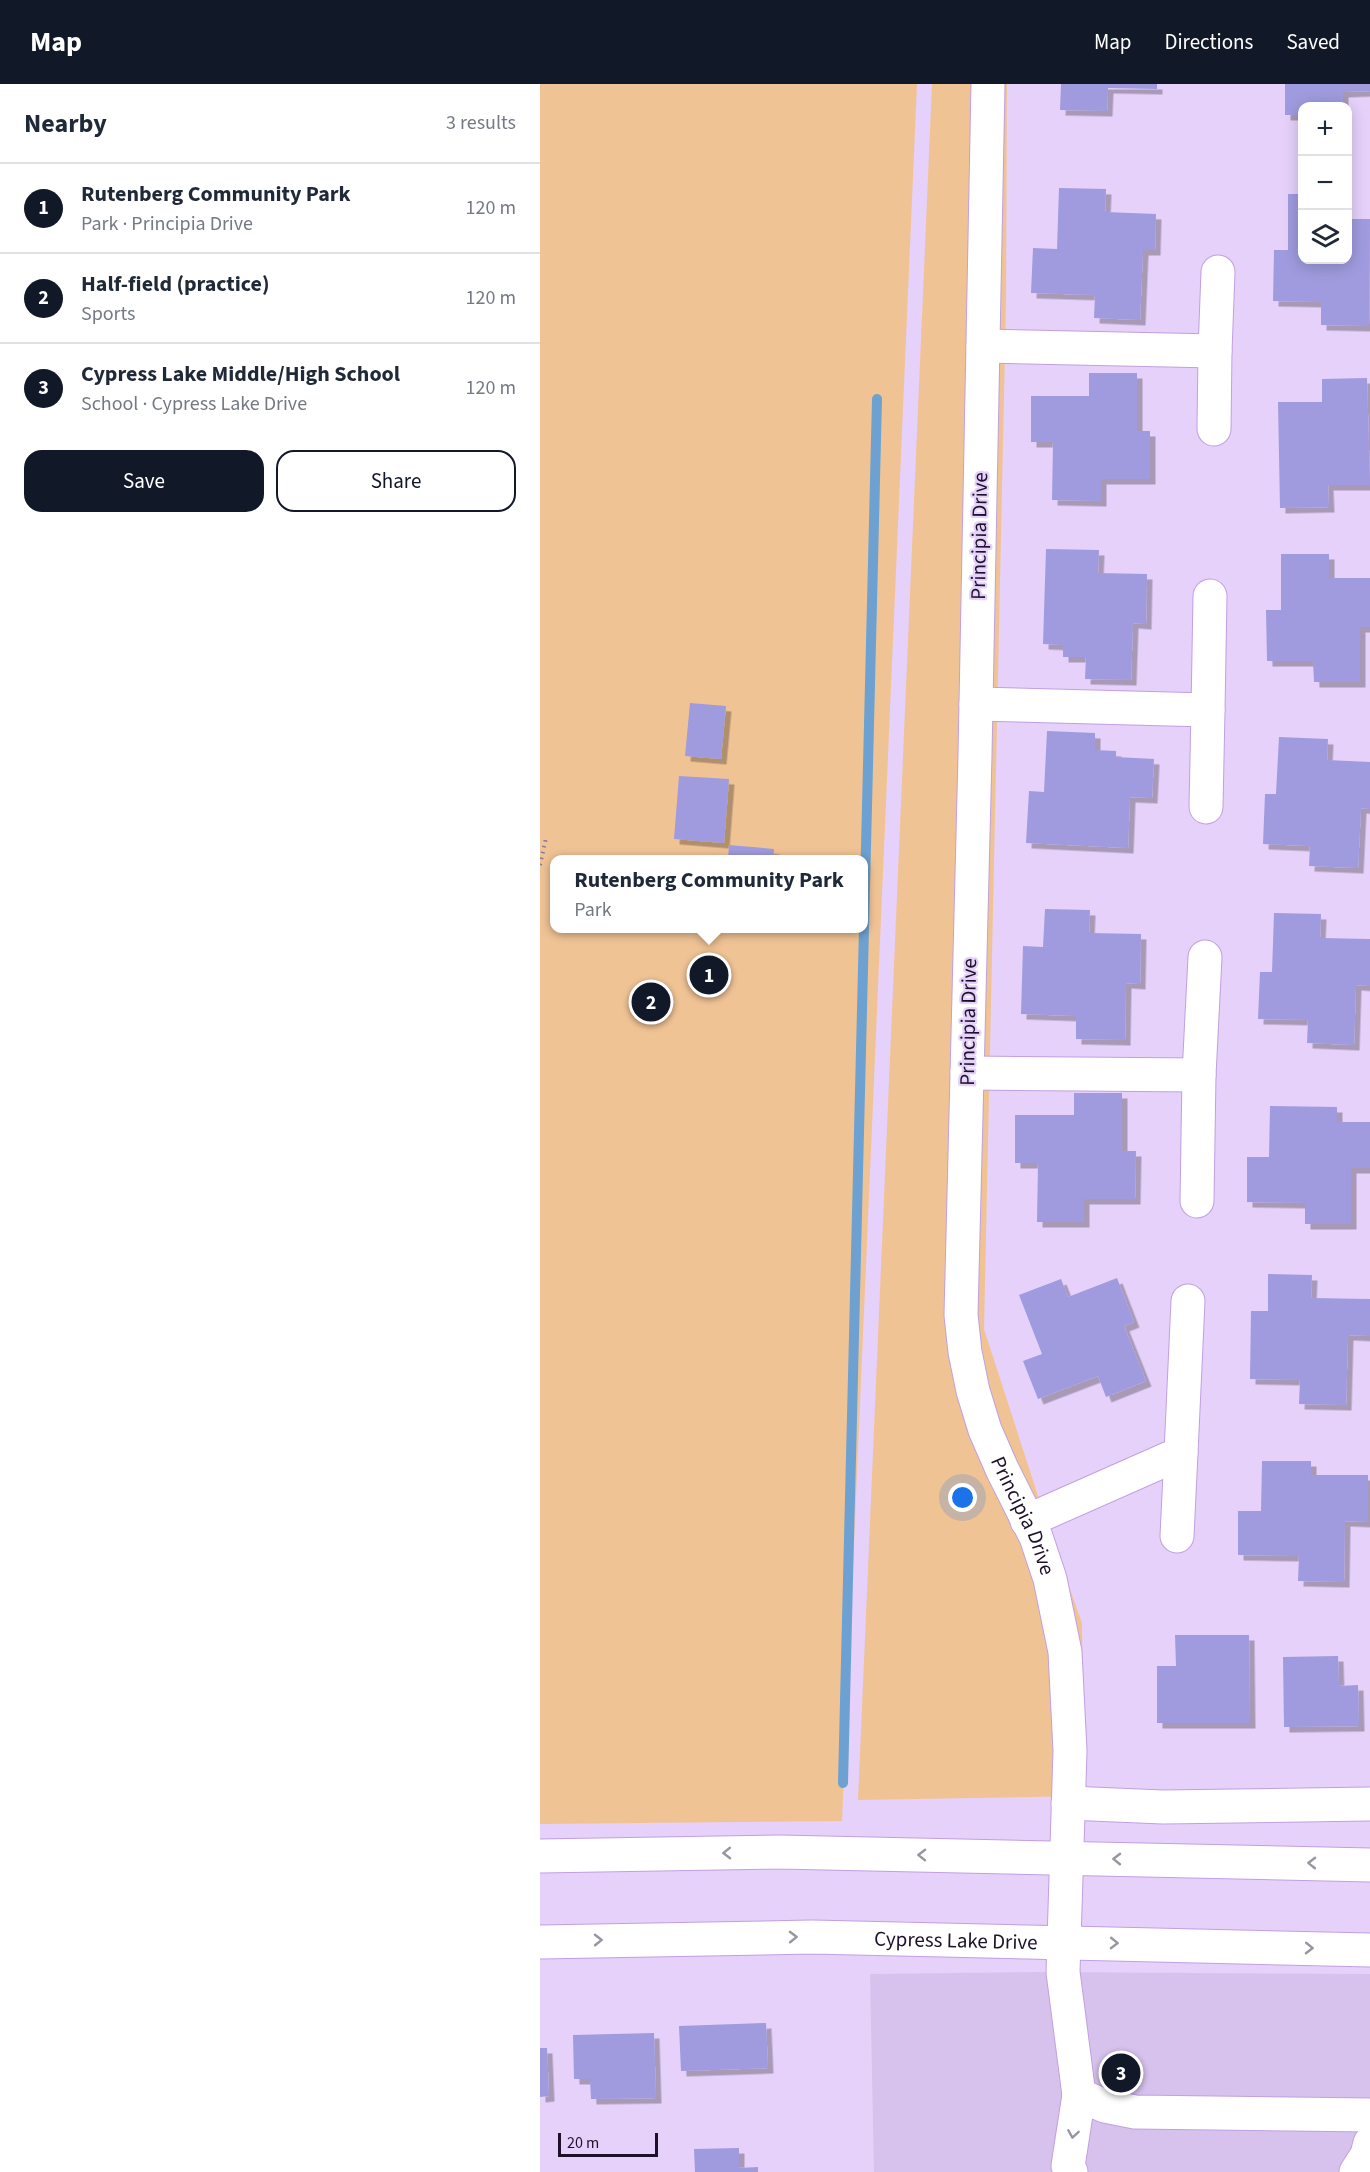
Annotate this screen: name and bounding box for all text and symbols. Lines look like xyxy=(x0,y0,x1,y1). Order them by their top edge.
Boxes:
text: Map xyxy=(30,22,82,62)
text: Map xyxy=(1094,27,1132,57)
text: Directions xyxy=(1165,27,1253,57)
text: Saved xyxy=(1286,27,1340,57)
map controls xyxy=(1298,102,1352,264)
button: + xyxy=(1298,102,1352,156)
text: Nearby xyxy=(24,105,107,142)
text: 3 results xyxy=(446,109,516,137)
button: − xyxy=(1298,156,1352,210)
text: Rutenberg Community Park xyxy=(81,178,351,210)
text: 1 xyxy=(38,194,49,222)
text: 120 m xyxy=(466,194,516,222)
text: Park · Principia Drive xyxy=(81,210,253,238)
button: layers xyxy=(1298,210,1352,264)
text: Half-field (practice) xyxy=(81,268,270,300)
text: 2 xyxy=(38,284,49,312)
text: 120 m xyxy=(466,284,516,312)
text: Sports xyxy=(81,300,136,328)
text: Cypress Lake Middle/High School xyxy=(81,358,400,390)
text: 3 xyxy=(38,374,49,402)
text: 120 m xyxy=(466,374,516,402)
text: School · Cypress Lake Drive xyxy=(81,390,307,418)
button: Save xyxy=(24,450,264,512)
button: Share xyxy=(276,450,516,512)
street label: Principia Drive xyxy=(963,472,995,600)
popup xyxy=(550,855,868,933)
text: Rutenberg Community Park xyxy=(574,864,844,896)
text: Park xyxy=(574,896,612,924)
pin: 1 xyxy=(690,952,728,998)
street label: Principia Drive xyxy=(952,958,984,1086)
pin: 2 xyxy=(632,980,670,1024)
street label: Principia Drive xyxy=(983,1451,1063,1579)
your location xyxy=(948,1483,977,1512)
one-way arrow xyxy=(722,1847,731,1859)
one-way arrow xyxy=(917,1849,926,1861)
one-way arrow xyxy=(1112,1853,1121,1865)
one-way arrow xyxy=(1307,1857,1316,1870)
street label: Cypress Lake Drive xyxy=(874,1923,1038,1957)
one-way arrow xyxy=(789,1931,798,1943)
one-way arrow xyxy=(594,1934,603,1947)
one-way arrow xyxy=(1110,1937,1119,1950)
one-way arrow xyxy=(1305,1942,1314,1954)
pin: 3 xyxy=(1102,2050,1140,2096)
one-way arrow xyxy=(1067,2129,1079,2138)
scale bar xyxy=(558,2130,658,2158)
text: 20 m xyxy=(567,2132,599,2154)

